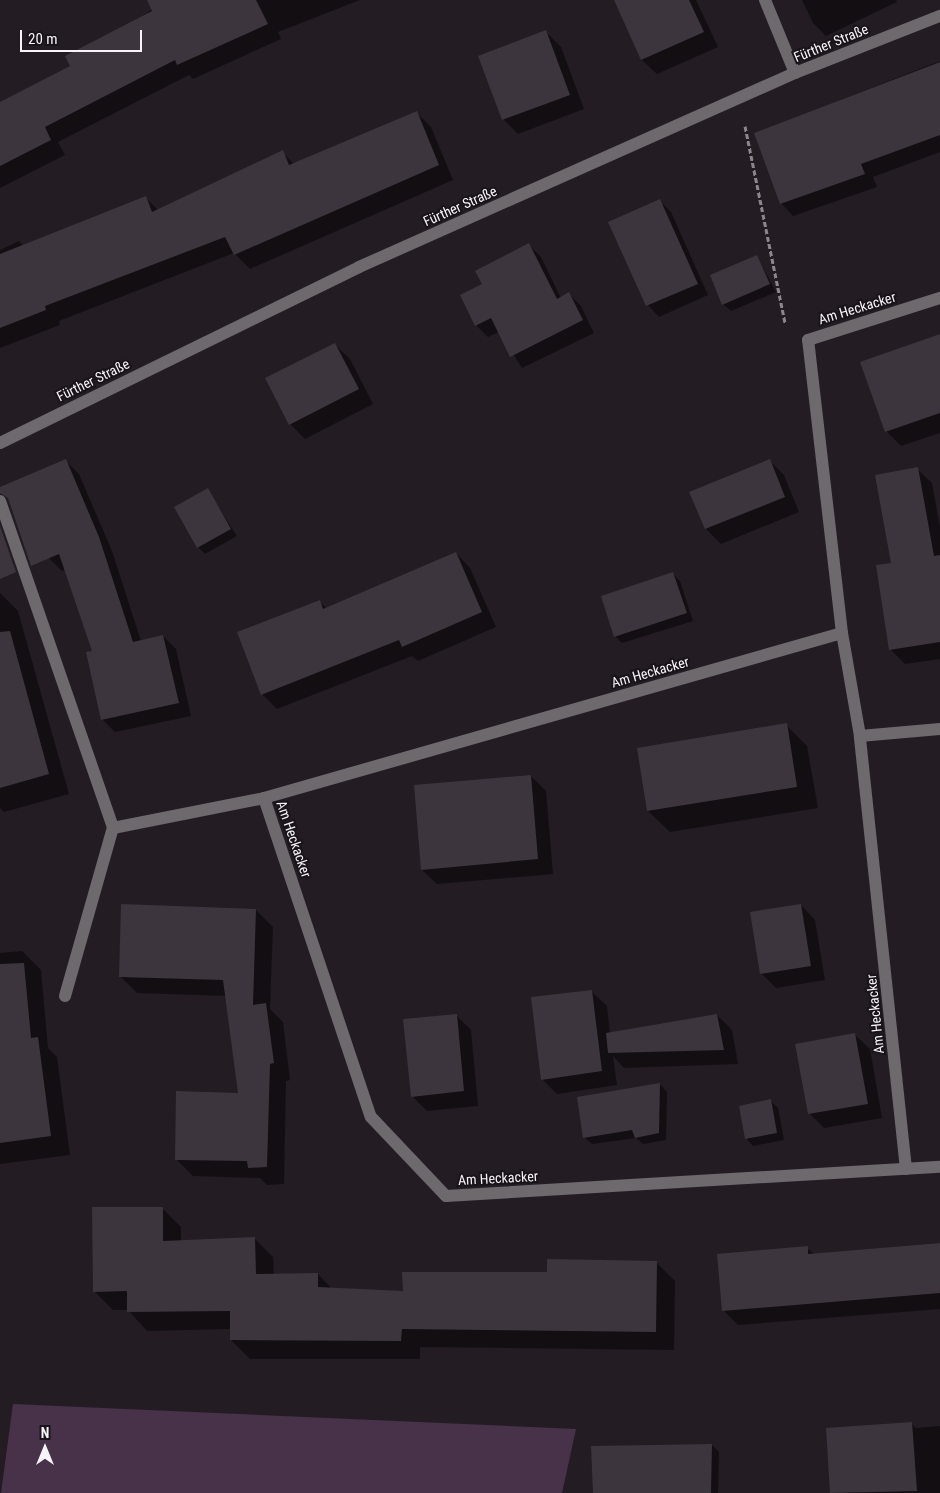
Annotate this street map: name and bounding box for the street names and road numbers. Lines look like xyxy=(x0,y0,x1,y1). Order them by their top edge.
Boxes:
street label: Fürther Straße xyxy=(791,20,871,66)
street label: Fürther Straße xyxy=(421,182,499,230)
street label: Am Heckacker xyxy=(816,288,898,328)
street label: Fürther Straße xyxy=(54,355,132,405)
street label: Am Heckacker xyxy=(609,653,691,691)
street label: Am Heckacker xyxy=(273,798,315,880)
street label: Am Heckacker xyxy=(862,973,888,1055)
street label: Am Heckacker xyxy=(458,1168,538,1188)

